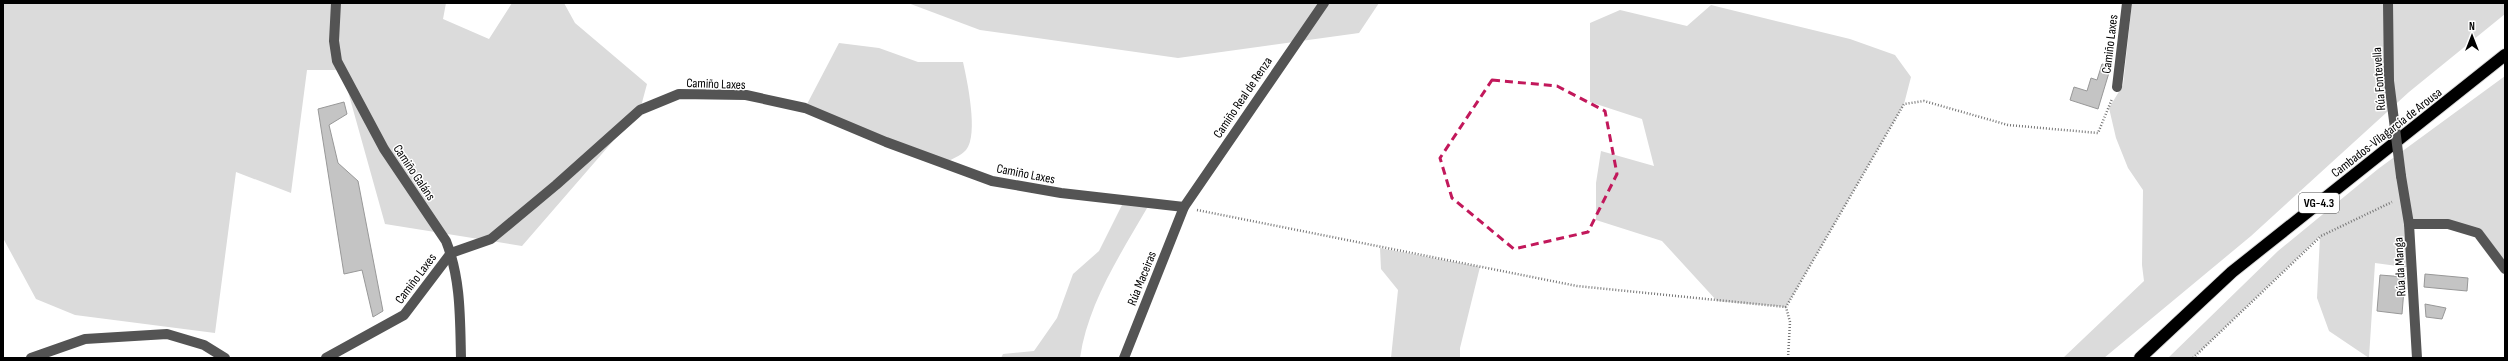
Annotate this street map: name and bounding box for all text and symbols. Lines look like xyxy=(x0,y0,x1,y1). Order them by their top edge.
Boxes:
street label: Camiño Laxes xyxy=(2098,13,2122,75)
north arrow xyxy=(2452,16,2492,56)
text: N xyxy=(2469,20,2475,33)
street label: Rúa Fontevella xyxy=(2369,47,2389,111)
street label: Camiño Real de Renza xyxy=(1210,54,1276,141)
street label: Camiño Laxes xyxy=(686,75,746,93)
street label: Cambados-Vilagarcía de Arousa xyxy=(2328,85,2445,181)
street label: Camiño Galáns xyxy=(390,142,439,204)
street label: Camiño Laxes xyxy=(995,160,1057,188)
road number: VG-4.3 xyxy=(2299,193,2339,213)
street label: Rúa da Manga xyxy=(2390,237,2410,297)
street label: Rúa Maceiras xyxy=(1124,249,1160,308)
street label: Camiño Laxes xyxy=(392,250,440,307)

